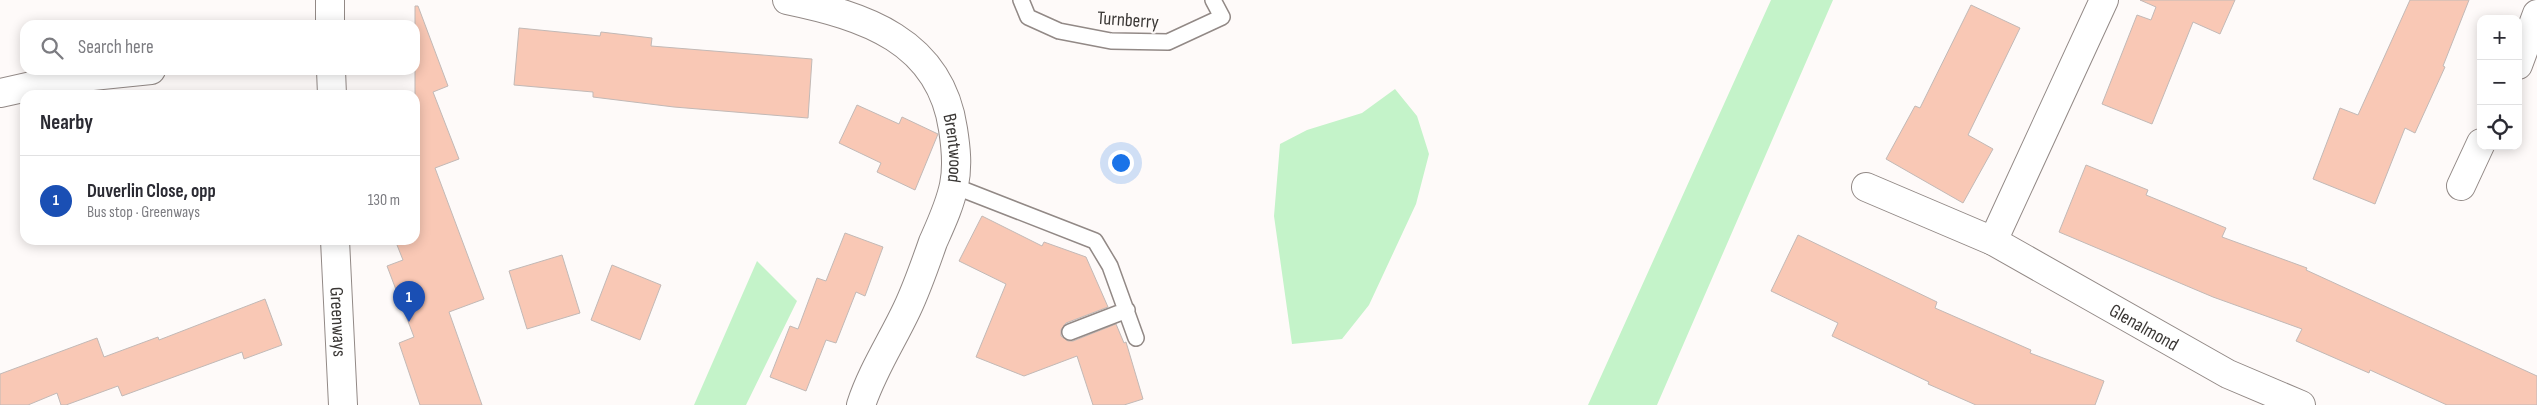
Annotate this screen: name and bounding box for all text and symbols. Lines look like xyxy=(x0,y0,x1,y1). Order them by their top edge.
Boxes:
street label: Turnberry xyxy=(1096,7,1160,34)
map controls xyxy=(2477,15,2522,150)
button: + xyxy=(2477,15,2522,60)
search box xyxy=(20,20,420,75)
icon: search xyxy=(38,34,66,62)
text: Search here xyxy=(78,36,154,59)
button: − xyxy=(2477,60,2522,105)
button: locate xyxy=(2477,105,2522,150)
text: Nearby xyxy=(40,110,93,135)
street label: Brentwood xyxy=(937,111,966,184)
your location xyxy=(1108,150,1134,176)
text: Duverlin Close, opp xyxy=(87,180,216,203)
text: 1 xyxy=(53,191,59,210)
text: 130 m xyxy=(368,191,400,210)
text: Bus stop · Greenways xyxy=(87,203,200,222)
pin: 1 xyxy=(393,281,425,322)
street label: Greenways xyxy=(324,287,351,358)
street label: Glenalmond xyxy=(2105,299,2182,357)

